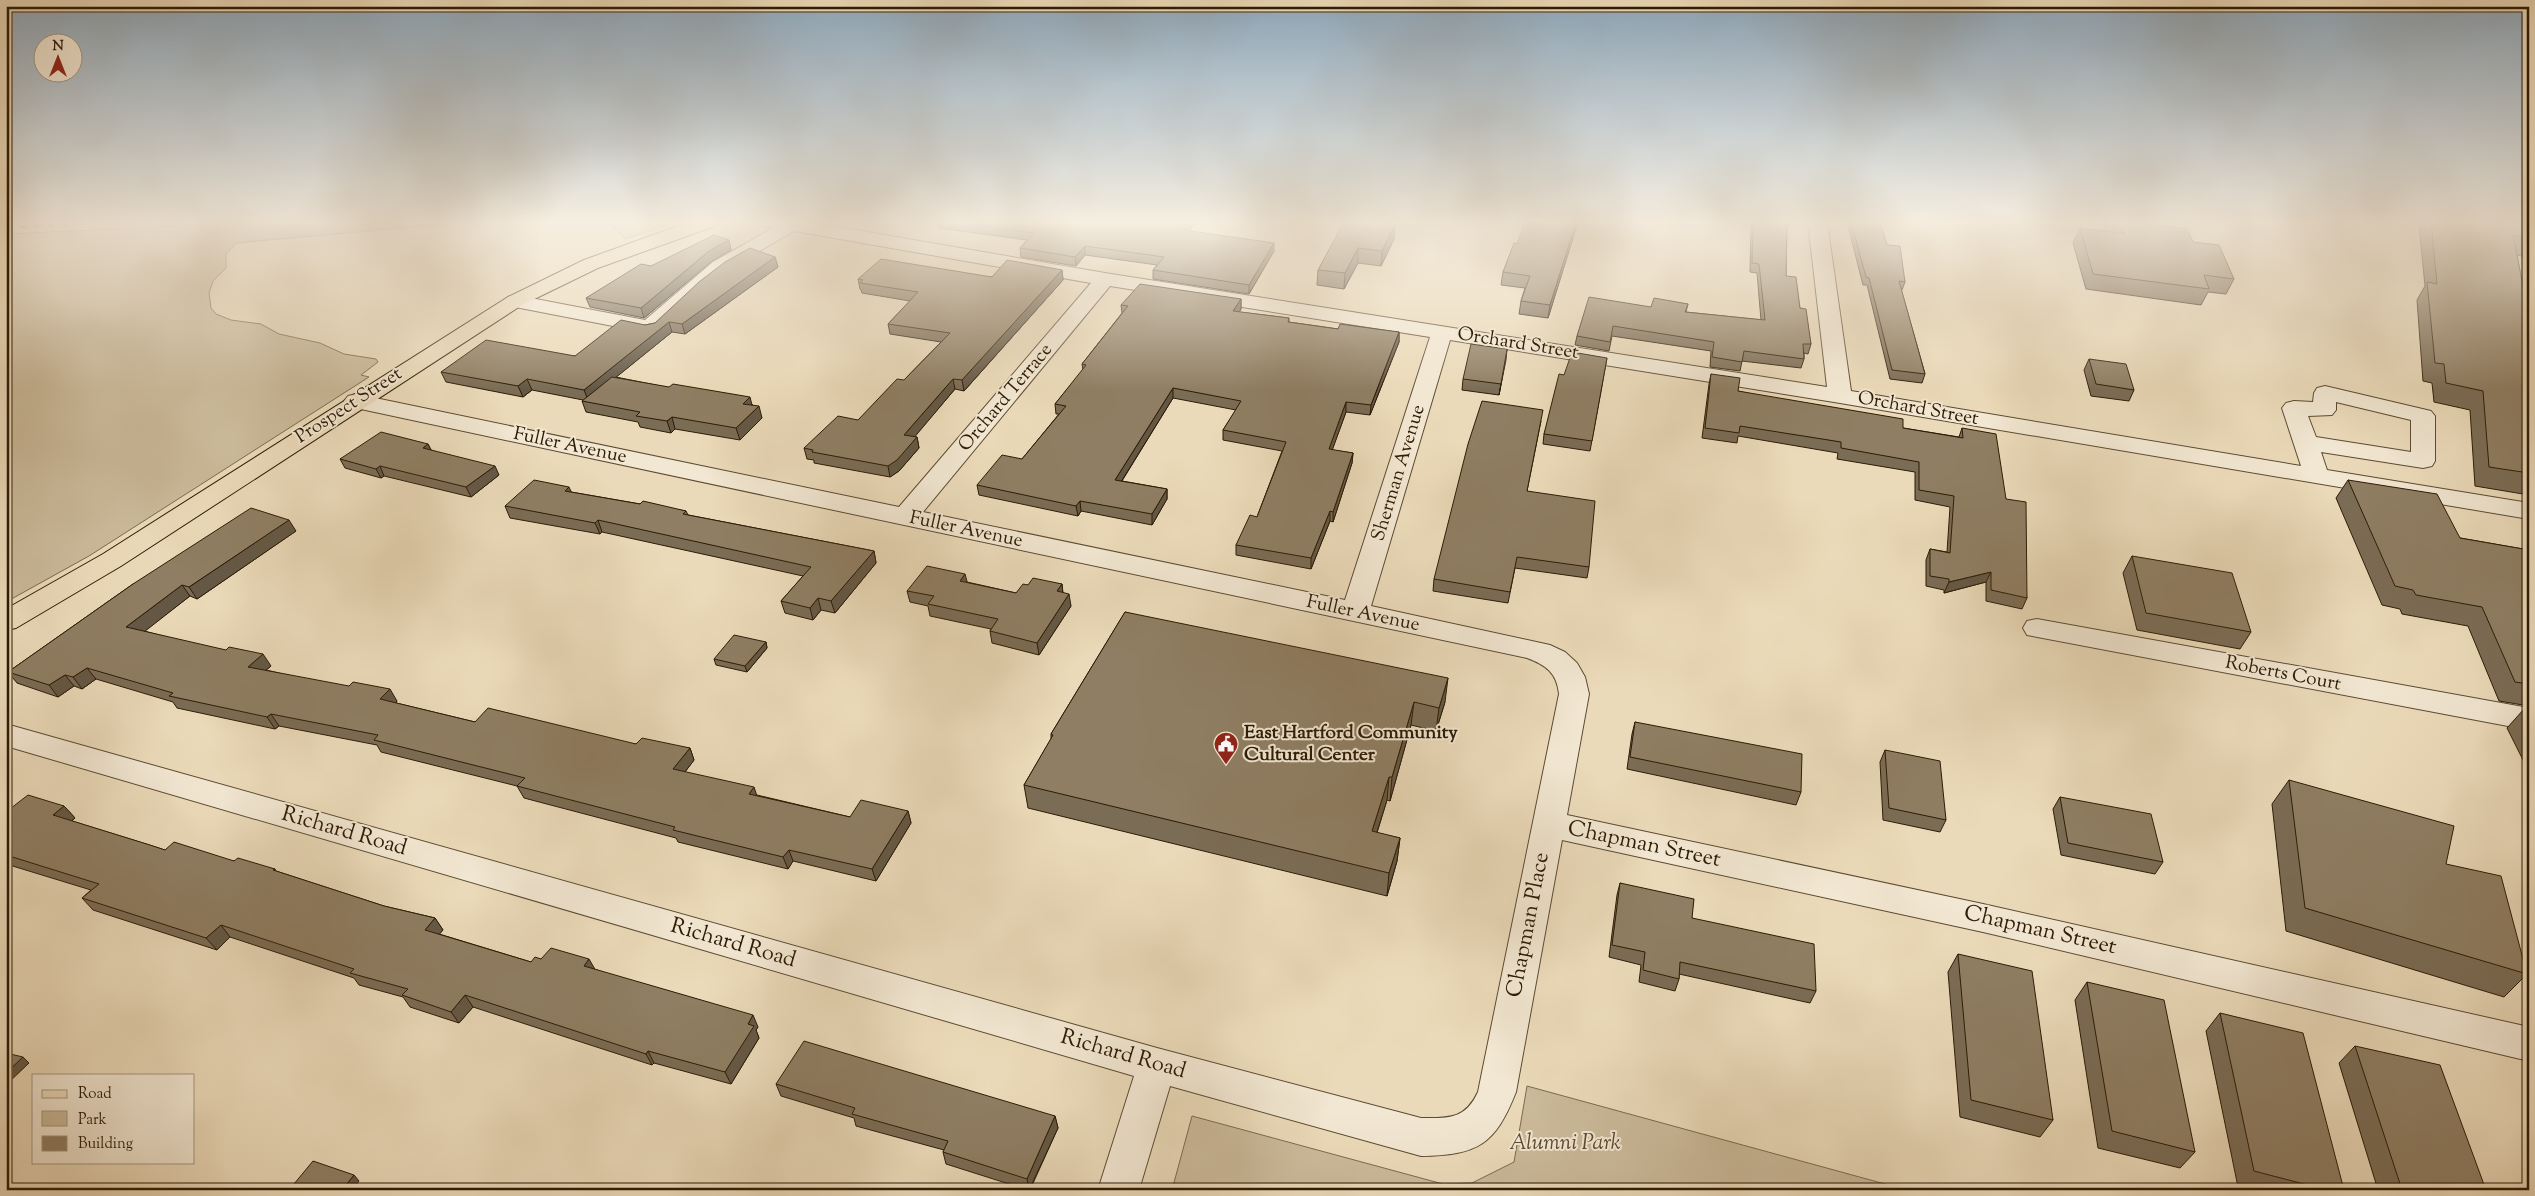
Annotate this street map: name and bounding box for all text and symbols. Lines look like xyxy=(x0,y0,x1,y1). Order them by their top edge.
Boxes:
north arrow xyxy=(32,32,82,82)
text: N xyxy=(52,37,64,57)
street label: Orchard Street xyxy=(1455,321,1581,367)
street label: Orchard Terrace xyxy=(953,338,1060,458)
street label: Prospect Street xyxy=(290,361,408,451)
street label: Orchard Street xyxy=(1855,385,1981,433)
street label: Sherman Avenue xyxy=(1365,401,1433,545)
street label: Fuller Avenue xyxy=(511,421,629,471)
street label: Fuller Avenue xyxy=(907,505,1025,555)
street label: Fuller Avenue xyxy=(1304,589,1422,639)
street label: Roberts Court xyxy=(2223,650,2344,699)
place label: East Hartford Community Cultural Center xyxy=(1244,720,1458,769)
public building icon: East Hartford Community Cultural Center xyxy=(1213,731,1239,765)
street label: Richard Road xyxy=(277,799,411,865)
street label: Chapman Street xyxy=(1565,813,1724,877)
street label: Chapman Place xyxy=(1499,850,1559,1000)
street label: Chapman Street xyxy=(1961,898,2120,964)
street label: Richard Road xyxy=(666,911,800,977)
street label: Richard Road xyxy=(1056,1022,1190,1088)
legend xyxy=(32,1074,195,1164)
text: Road xyxy=(78,1084,112,1105)
text: Park xyxy=(78,1110,107,1131)
park label: Alumni Park xyxy=(1509,1128,1621,1160)
text: Building xyxy=(78,1134,133,1155)

